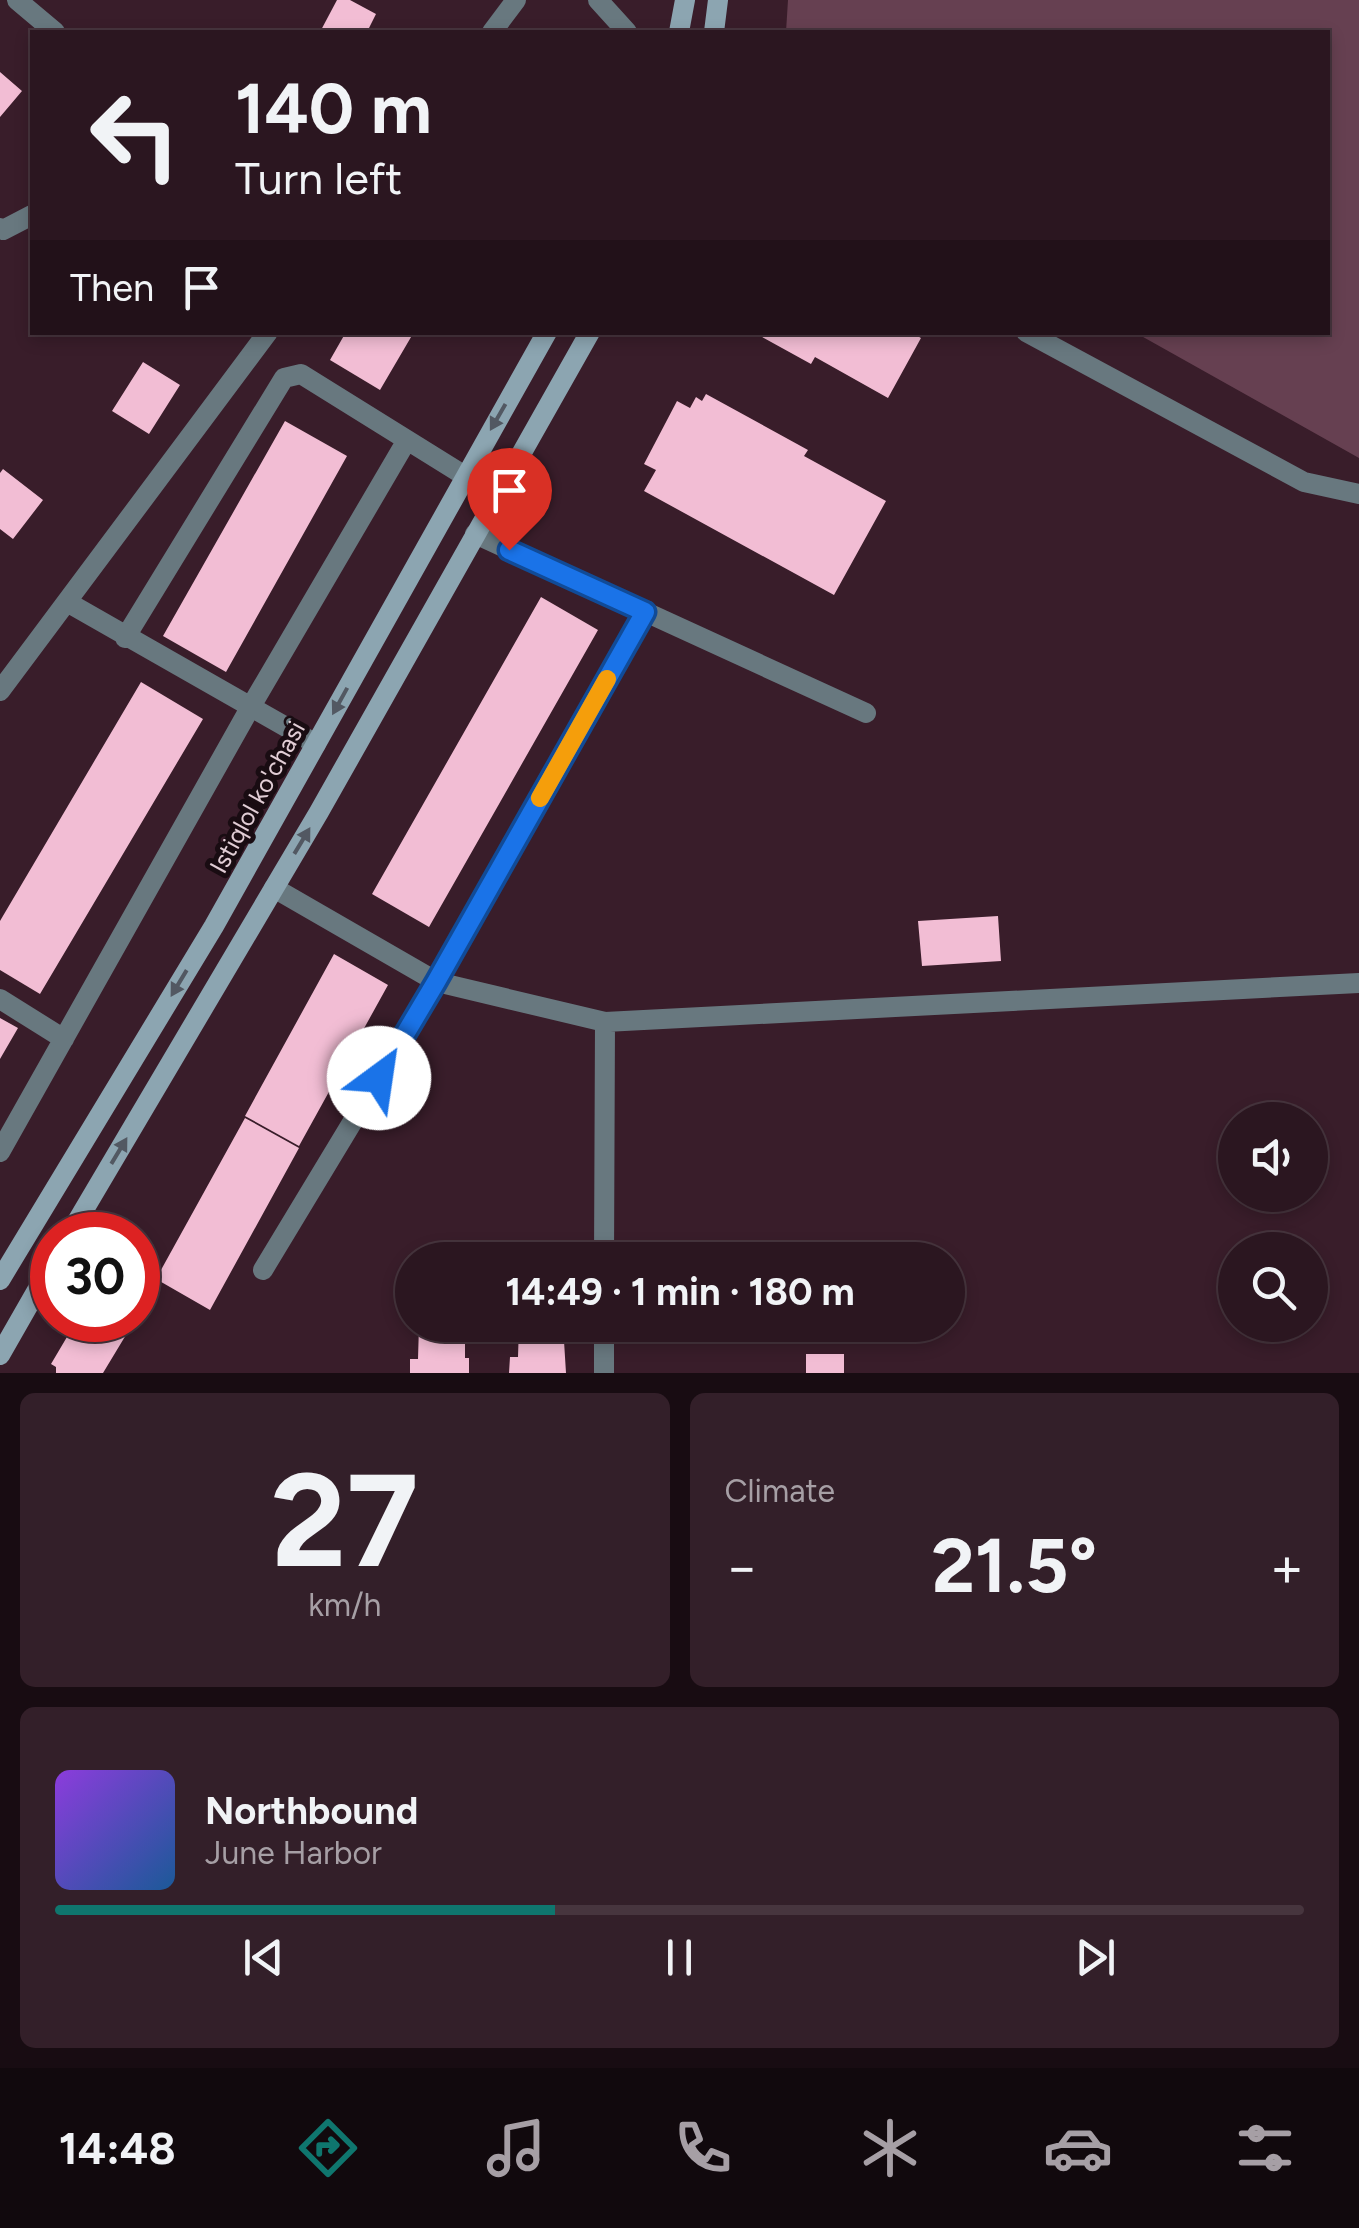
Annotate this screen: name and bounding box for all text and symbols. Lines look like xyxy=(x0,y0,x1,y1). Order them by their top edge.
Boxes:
text: 140 m xyxy=(235,66,432,151)
icon: left xyxy=(70,70,200,200)
text: Turn left xyxy=(235,151,402,205)
icon: arrive xyxy=(174,260,229,315)
text: Then xyxy=(70,265,154,311)
one-way arrow xyxy=(490,403,508,431)
pin xyxy=(467,448,552,551)
icon: arrive xyxy=(482,463,537,518)
one-way arrow xyxy=(331,687,349,715)
street label: Istiqlol ko'chasi xyxy=(203,716,311,878)
one-way arrow xyxy=(293,827,310,855)
one-way arrow xyxy=(170,970,189,997)
position arrow xyxy=(327,1026,431,1130)
map controls xyxy=(1218,1102,1328,1342)
button: sound xyxy=(1218,1102,1328,1212)
one-way arrow xyxy=(109,1137,127,1165)
speed limit sign: 30 xyxy=(30,1212,160,1342)
button: search xyxy=(1218,1232,1328,1342)
text: 14:49 · 1 min · 180 m xyxy=(505,1269,855,1315)
text: 27 xyxy=(271,1443,419,1599)
text: Climate xyxy=(725,1472,835,1510)
text: 21.5° xyxy=(931,1521,1097,1611)
text: − xyxy=(725,1534,759,1600)
text: + xyxy=(1270,1534,1304,1600)
text: km/h xyxy=(308,1586,381,1624)
text: Northbound xyxy=(205,1788,418,1834)
text: June Harbor xyxy=(205,1834,382,1872)
icon: previous xyxy=(236,1930,291,1985)
icon: pause xyxy=(652,1930,707,1985)
icon: next xyxy=(1068,1930,1123,1985)
icon: directions xyxy=(293,2113,363,2183)
icon: music xyxy=(481,2113,551,2183)
icon: phone xyxy=(668,2113,738,2183)
icon: climate xyxy=(855,2113,925,2183)
icon: car xyxy=(1043,2113,1113,2183)
icon: filters xyxy=(1230,2113,1300,2183)
text: 14:48 xyxy=(59,2121,176,2175)

